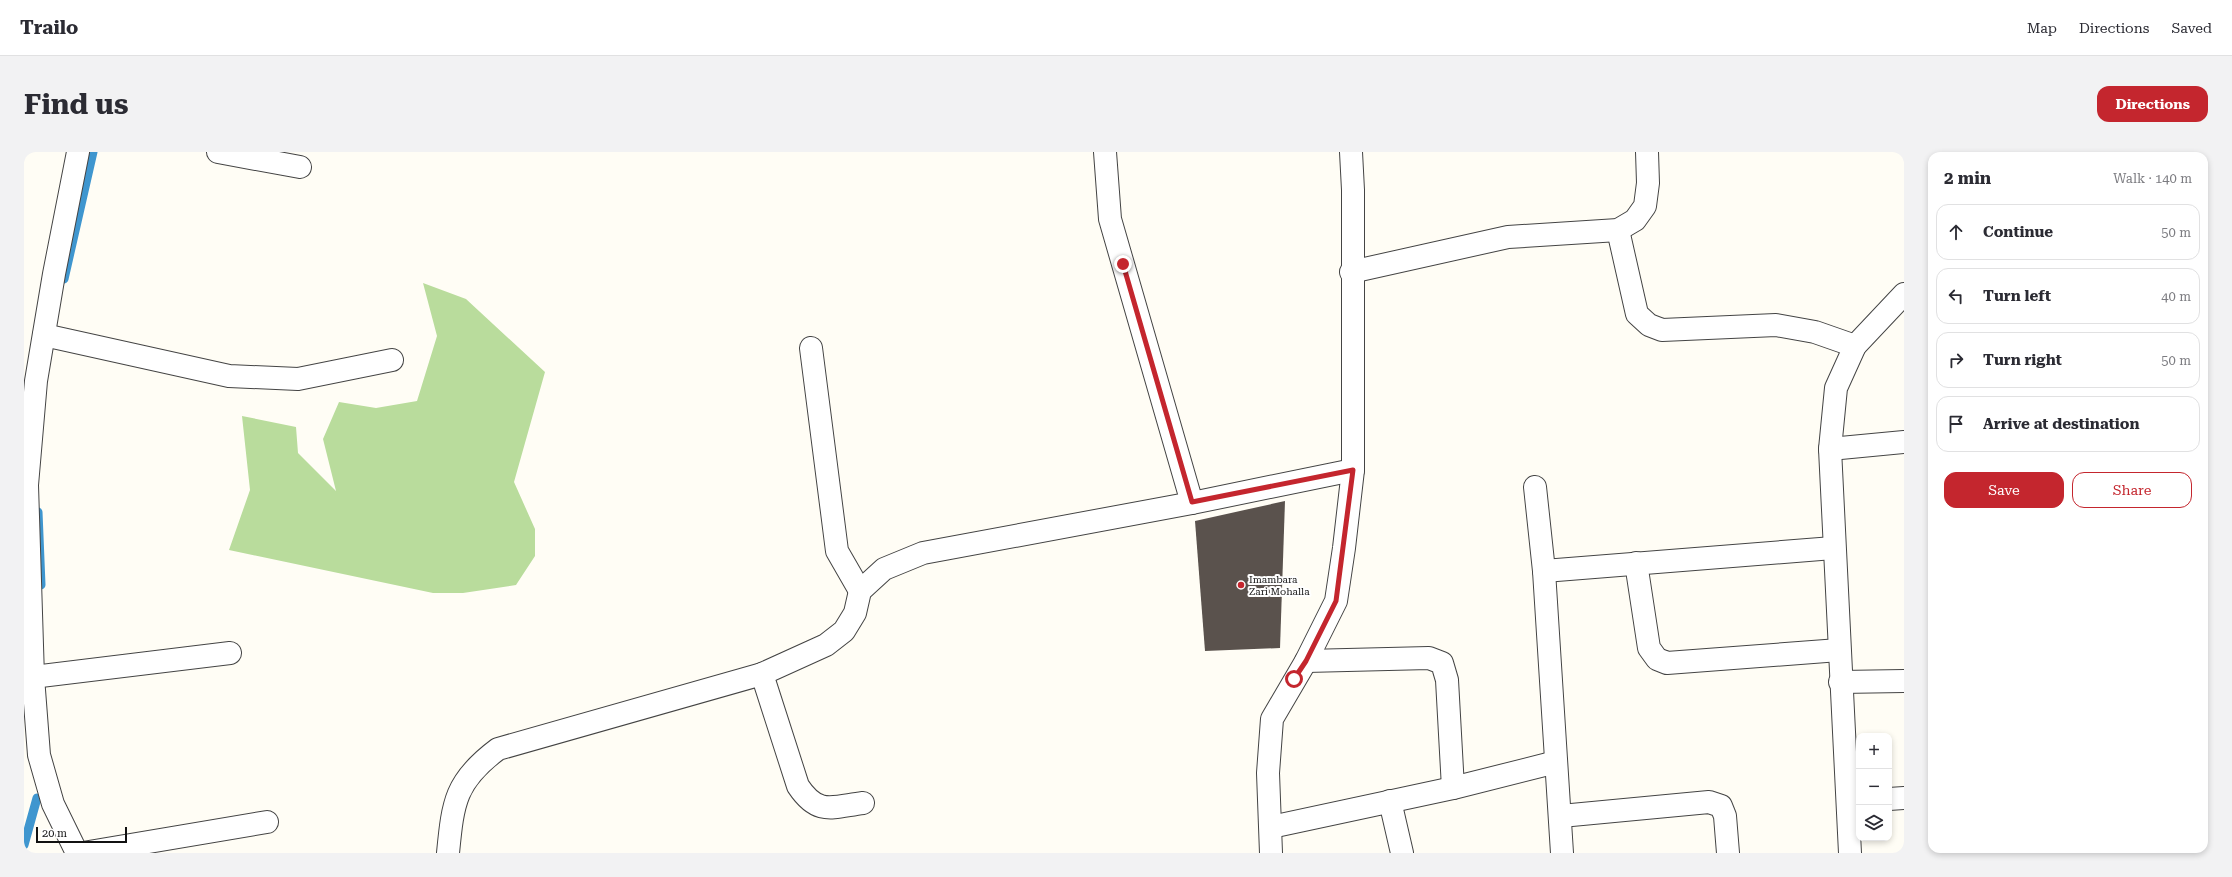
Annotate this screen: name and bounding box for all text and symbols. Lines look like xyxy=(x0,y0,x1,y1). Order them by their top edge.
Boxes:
text: Trailo xyxy=(20,16,78,39)
text: Map xyxy=(2027,20,2057,36)
text: Directions xyxy=(2079,20,2149,36)
text: Saved xyxy=(2171,20,2212,36)
button: Directions xyxy=(2097,86,2208,122)
text: Find us xyxy=(24,88,128,121)
text: 2 min xyxy=(1944,168,1991,188)
text: Walk · 140 m xyxy=(2113,171,2192,186)
icon: ahead xyxy=(1945,221,1967,243)
text: Continue xyxy=(1983,223,2053,241)
text: 50 m xyxy=(2161,225,2191,240)
route end xyxy=(1114,255,1132,273)
icon: left xyxy=(1945,285,1967,307)
text: Turn left xyxy=(1983,287,2051,305)
text: 40 m xyxy=(2161,289,2191,304)
icon: right xyxy=(1945,349,1967,371)
text: Turn right xyxy=(1983,351,2062,369)
text: 50 m xyxy=(2161,353,2191,368)
icon: arrive xyxy=(1945,413,1967,435)
text: Arrive at destination xyxy=(1983,415,2139,433)
button: Save xyxy=(1944,472,2064,508)
button: Share xyxy=(2072,472,2192,508)
place label: Imambara Zari Mohalla xyxy=(1249,574,1310,597)
marker: Imambara Zari Mohalla xyxy=(1236,580,1246,590)
route start xyxy=(1285,670,1303,688)
map controls xyxy=(1856,733,1892,841)
button: + xyxy=(1856,733,1892,769)
button: − xyxy=(1856,769,1892,805)
button: layers xyxy=(1856,805,1892,841)
scale bar xyxy=(36,825,127,844)
text: 20 m xyxy=(42,827,67,840)

